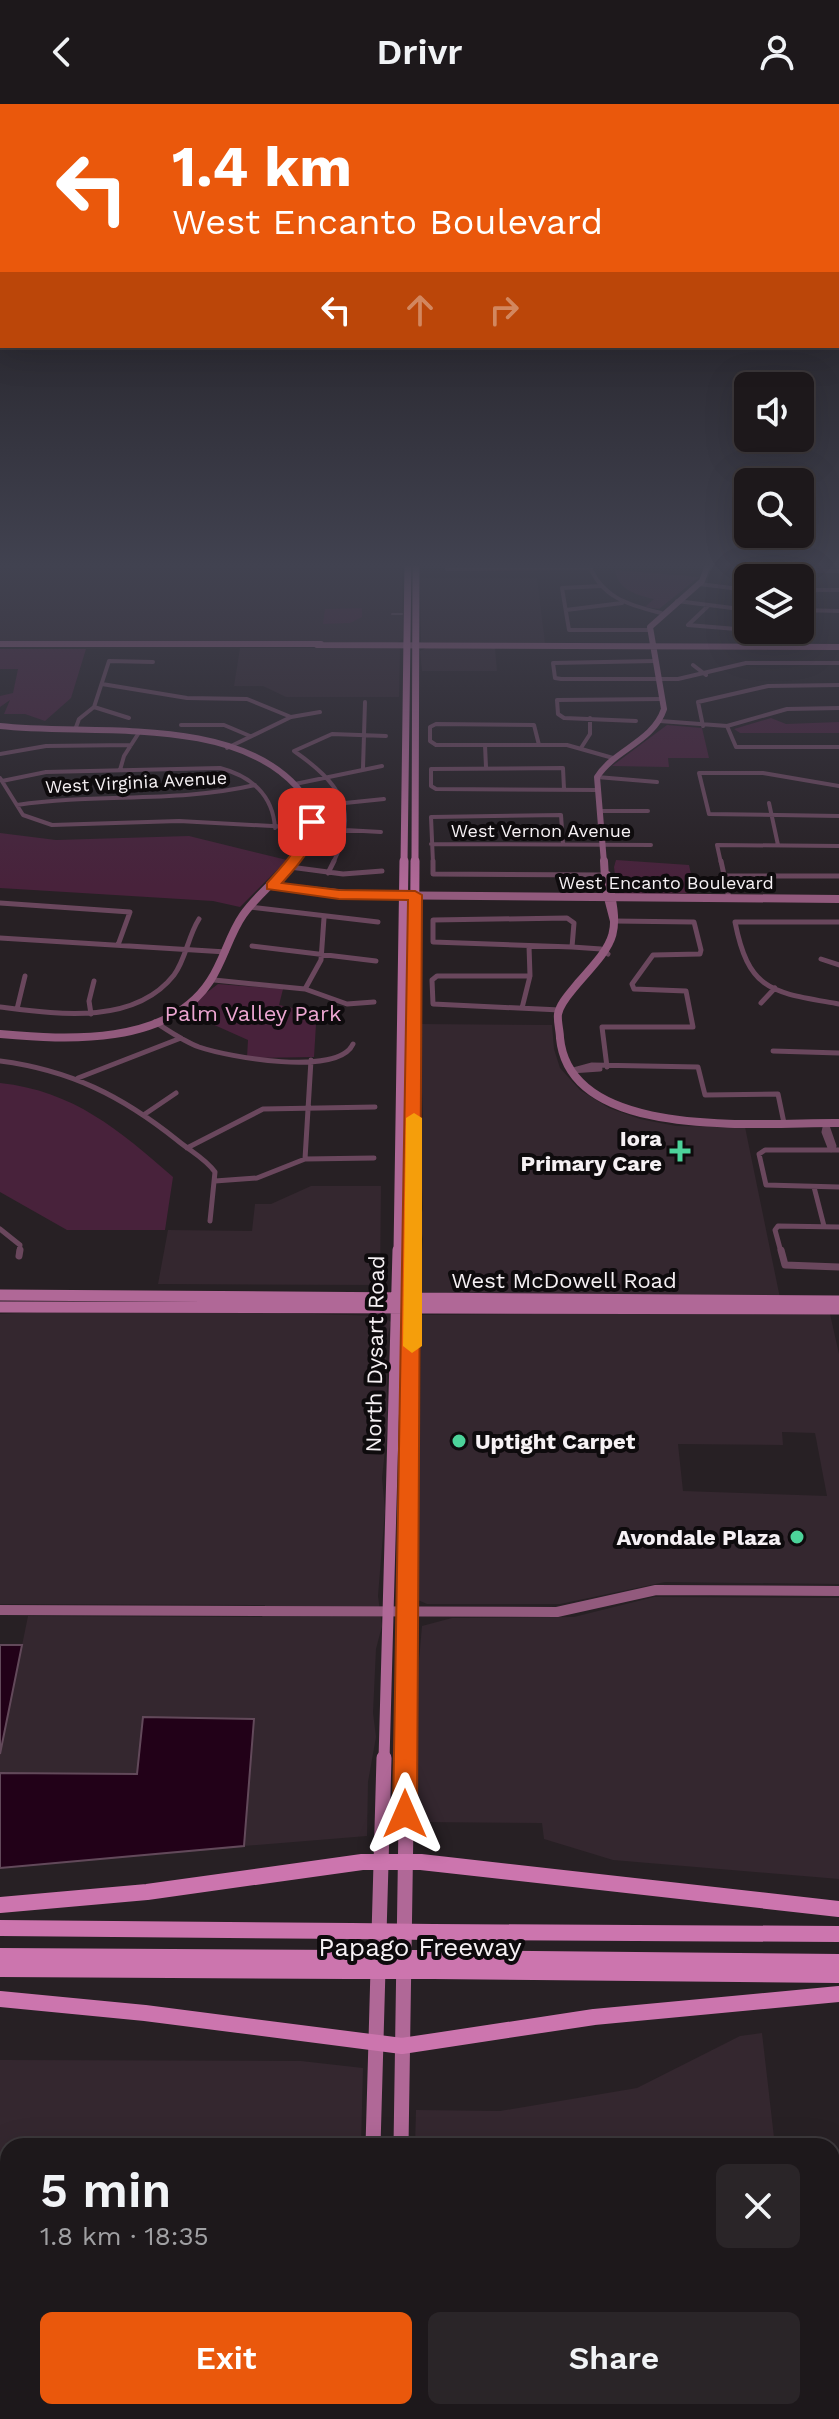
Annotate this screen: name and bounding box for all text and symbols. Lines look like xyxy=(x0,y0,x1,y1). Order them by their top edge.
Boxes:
icon: back xyxy=(40,30,84,74)
icon: person xyxy=(755,30,799,74)
text: Drivr xyxy=(377,31,462,73)
text: 1.4 km xyxy=(172,134,352,200)
icon: left xyxy=(40,136,144,240)
text: West Encanto Boulevard xyxy=(172,201,603,243)
icon: left xyxy=(314,288,358,332)
icon: ahead xyxy=(398,288,442,332)
icon: right xyxy=(482,288,526,332)
map controls xyxy=(734,372,814,644)
button: sound xyxy=(734,372,814,452)
button: search xyxy=(734,468,814,548)
button: layers xyxy=(734,564,814,644)
street label: West Virginia Avenue xyxy=(45,767,227,797)
pin xyxy=(278,788,346,856)
icon: arrive xyxy=(290,800,334,844)
street label: West Vernon Avenue xyxy=(451,820,631,841)
street label: West Encanto Boulevard xyxy=(558,872,774,893)
park label: Palm Valley Park xyxy=(165,1001,341,1026)
place label: Iora Primary Care xyxy=(521,1126,662,1176)
marker: Iora Primary Care xyxy=(669,1140,691,1162)
street label: North Dysart Road xyxy=(361,1255,389,1453)
street label: West McDowell Road xyxy=(451,1268,677,1293)
place label: Uptight Carpet xyxy=(475,1429,636,1454)
marker: Uptight Carpet xyxy=(450,1432,468,1450)
place label: Avondale Plaza xyxy=(617,1525,781,1550)
marker: Avondale Plaza xyxy=(788,1528,806,1546)
position arrow xyxy=(363,1772,447,1856)
street label: Papago Freeway xyxy=(318,1932,522,1962)
text: 5 min xyxy=(40,2162,171,2219)
button: close xyxy=(716,2164,800,2248)
text: 1.8 km · 18:35 xyxy=(40,2221,209,2251)
button: Exit xyxy=(40,2312,412,2404)
button: Share xyxy=(428,2312,800,2404)

